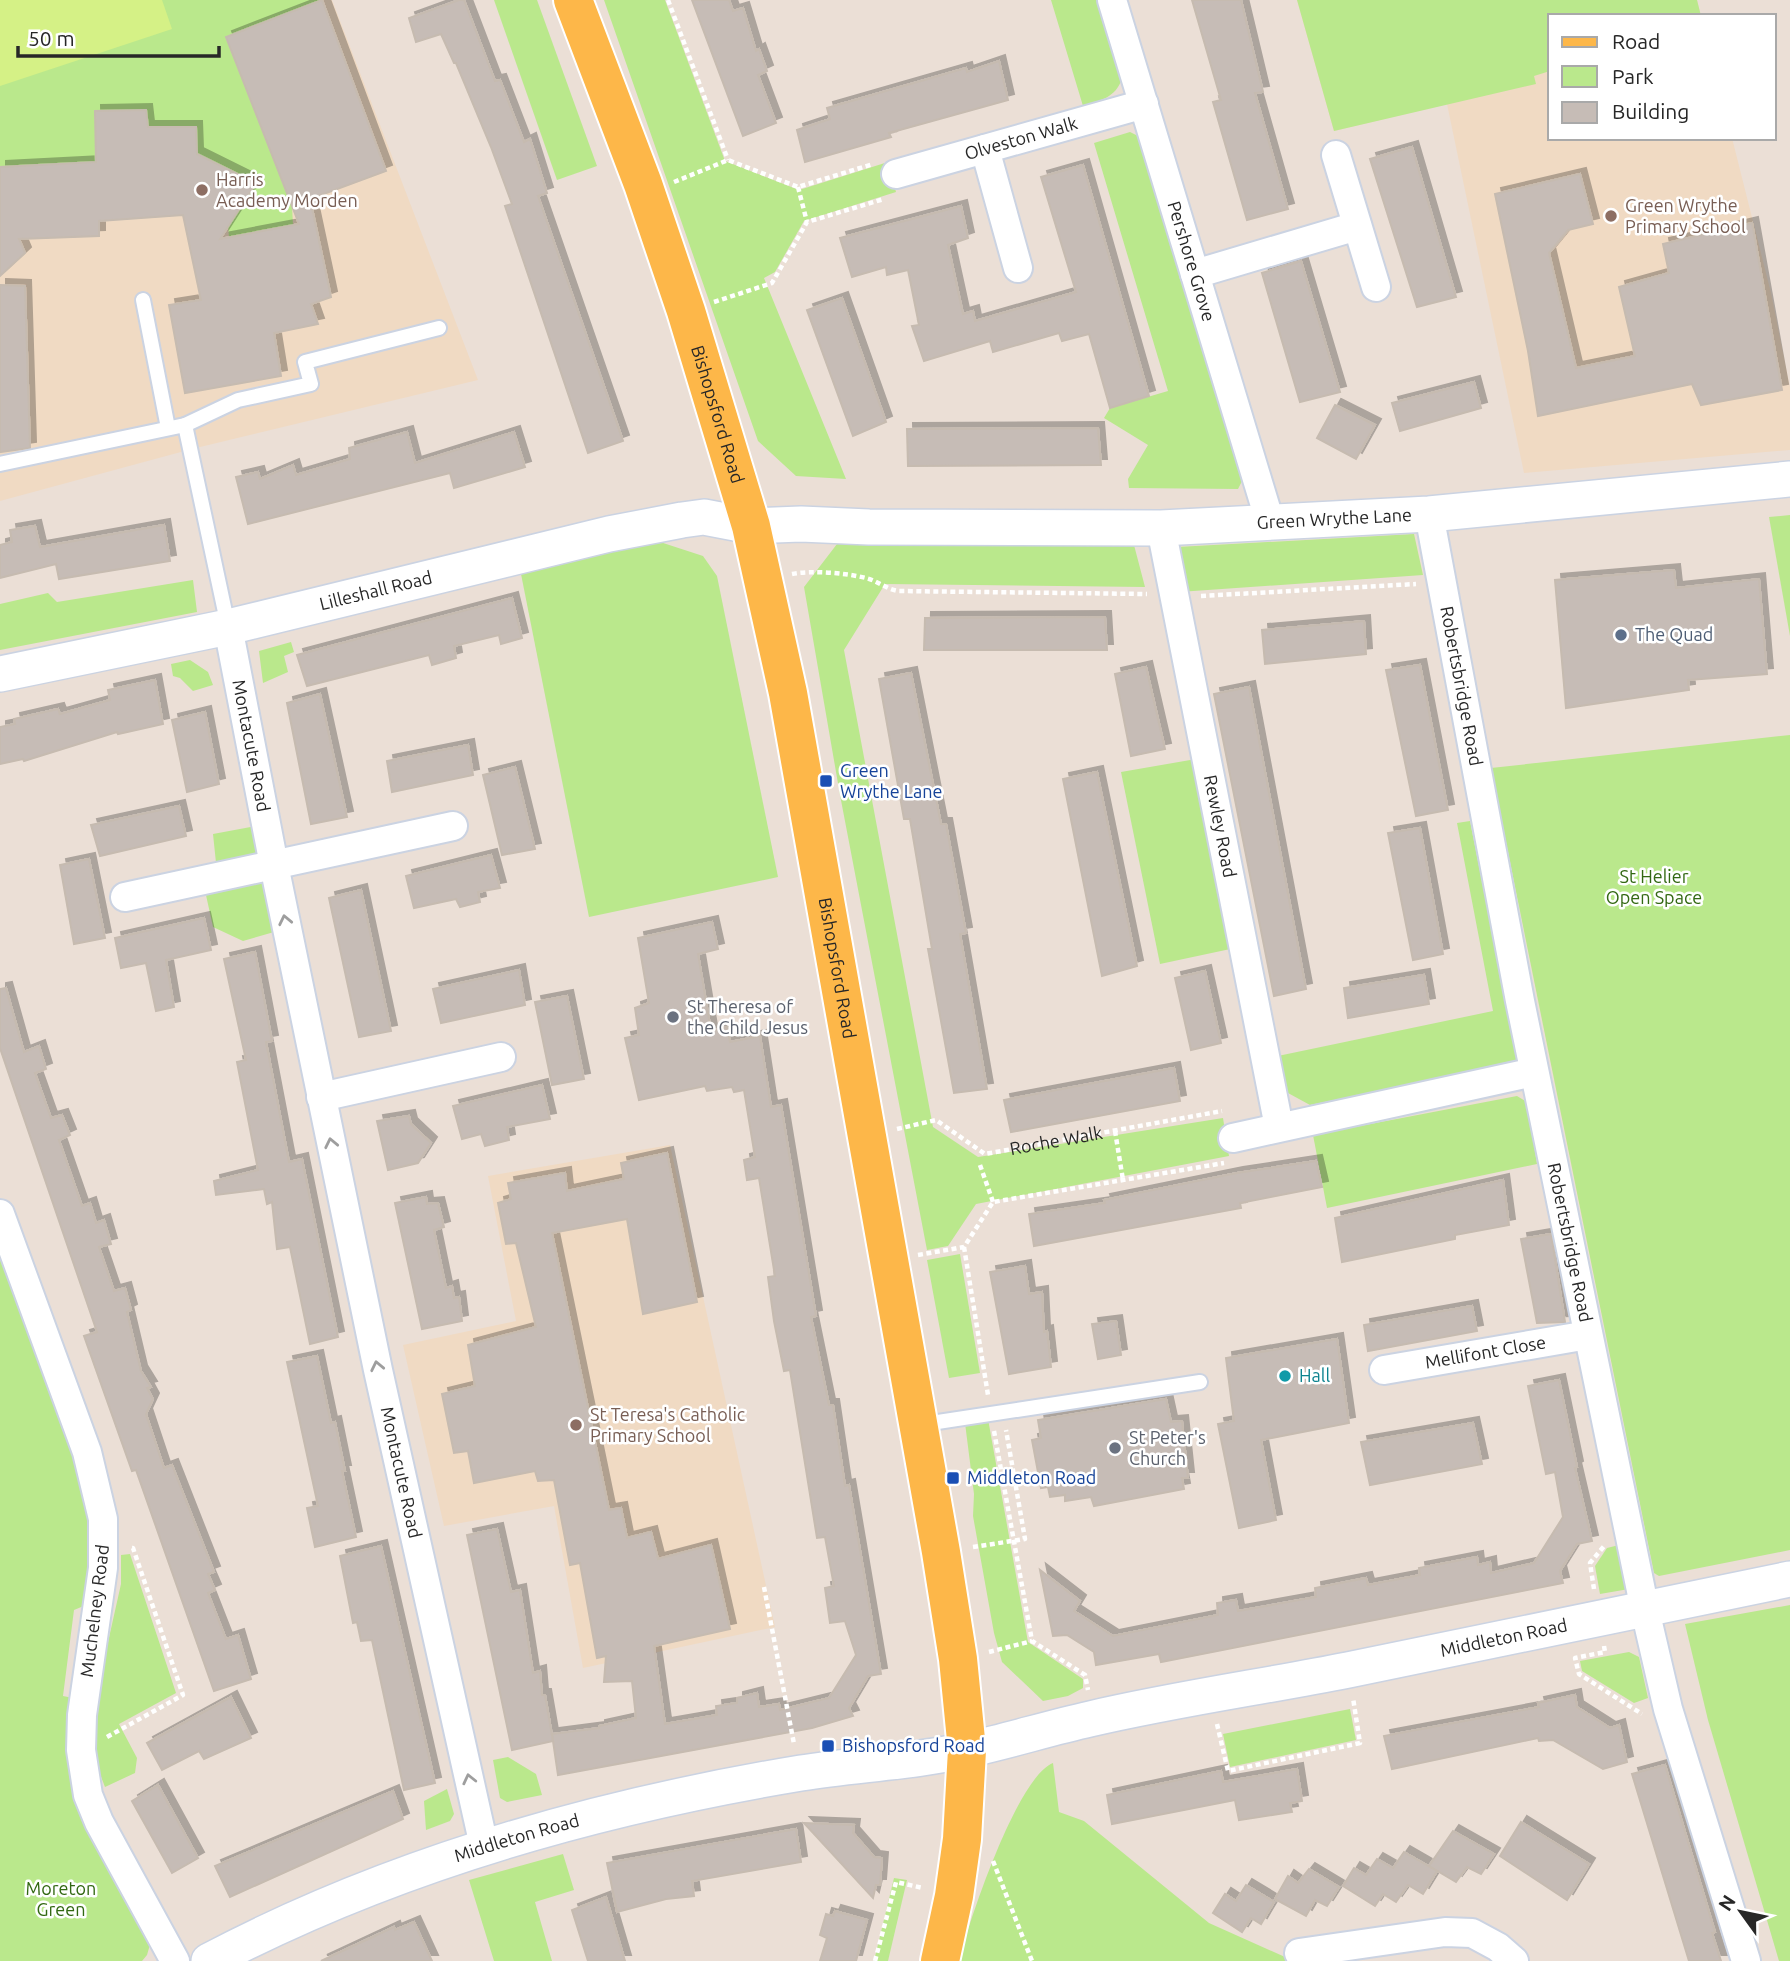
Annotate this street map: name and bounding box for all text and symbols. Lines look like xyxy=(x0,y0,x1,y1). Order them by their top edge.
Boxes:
scale bar xyxy=(18,14,219,58)
legend xyxy=(1548,14,1776,140)
text: 50 m xyxy=(28,26,75,50)
text: Road xyxy=(1612,29,1660,53)
text: Park xyxy=(1612,64,1654,88)
text: Building xyxy=(1612,99,1689,123)
street label: Olveston Walk xyxy=(962,112,1080,163)
place label: Harris Academy Morden xyxy=(216,169,358,210)
marker: Harris Academy Morden xyxy=(194,182,210,198)
place label: Green Wrythe Primary School xyxy=(1625,195,1746,236)
street label: Pershore Grove xyxy=(1164,198,1220,324)
marker: Green Wrythe Primary School xyxy=(1603,208,1619,224)
street label: Bishopsford Road xyxy=(688,343,749,486)
street label: Green Wrythe Lane xyxy=(1256,504,1412,532)
street label: Lilleshall Road xyxy=(317,567,434,613)
street label: Robertsbridge Road xyxy=(1437,604,1487,767)
place label: The Quad xyxy=(1635,624,1713,645)
marker: The Quad xyxy=(1613,627,1629,643)
street label: Montacute Road xyxy=(229,678,274,813)
place label: Green Wrythe Lane xyxy=(840,760,942,801)
marker: Green Wrythe Lane xyxy=(818,773,834,789)
street label: Rewley Road xyxy=(1201,773,1241,879)
park label: St Helier Open Space xyxy=(1606,866,1702,907)
street label: Bishopsford Road xyxy=(816,896,860,1040)
one-way arrow xyxy=(279,914,294,926)
place label: St Theresa of the Child Jesus xyxy=(687,996,808,1037)
marker: St Theresa of the Child Jesus xyxy=(665,1009,681,1025)
street label: Roche Walk xyxy=(1008,1122,1104,1158)
one-way arrow xyxy=(325,1137,340,1149)
street label: Robertsbridge Road xyxy=(1544,1161,1597,1324)
street label: Mellifont Close xyxy=(1423,1331,1547,1372)
one-way arrow xyxy=(371,1360,386,1372)
place label: Hall xyxy=(1299,1365,1331,1385)
marker: Hall xyxy=(1277,1368,1293,1384)
place label: St Teresa's Catholic Primary School xyxy=(590,1404,745,1445)
street label: Montacute Road xyxy=(377,1405,426,1540)
marker: St Teresa's Catholic Primary School xyxy=(568,1417,584,1433)
place label: St Peter's Church xyxy=(1129,1427,1206,1468)
marker: St Peter's Church xyxy=(1107,1440,1123,1456)
place label: Middleton Road xyxy=(967,1467,1096,1487)
marker: Middleton Road xyxy=(945,1470,961,1486)
street label: Muchelney Road xyxy=(76,1543,112,1678)
street label: Middleton Road xyxy=(1438,1614,1569,1660)
place label: Bishopsford Road xyxy=(842,1735,985,1755)
marker: Bishopsford Road xyxy=(820,1738,836,1754)
one-way arrow xyxy=(463,1773,478,1785)
street label: Middleton Road xyxy=(452,1809,581,1865)
north arrow xyxy=(1706,1877,1776,1947)
park label: Moreton Green xyxy=(26,1878,96,1919)
text: N xyxy=(1714,1891,1740,1915)

